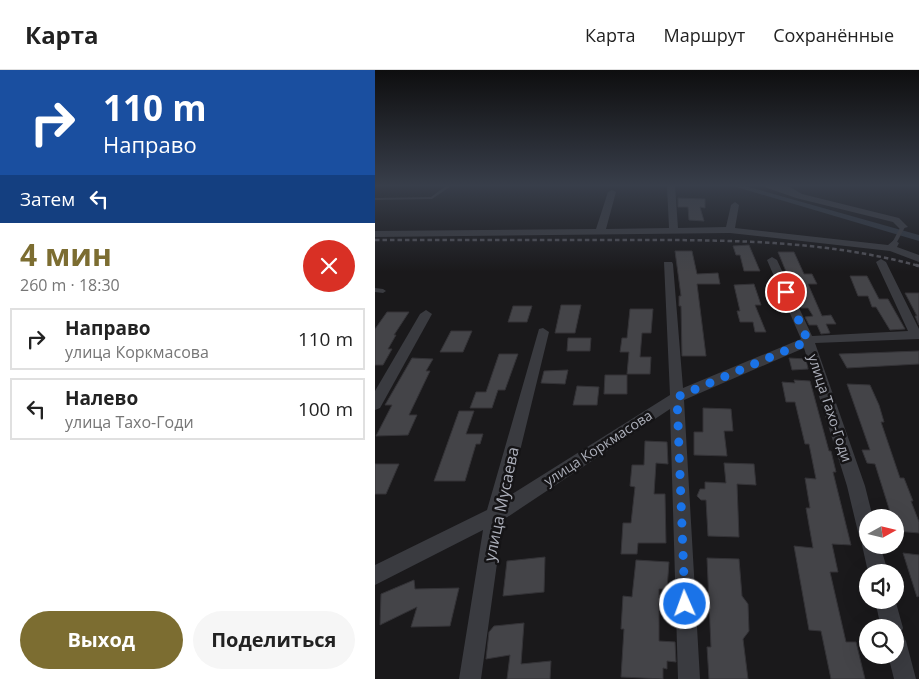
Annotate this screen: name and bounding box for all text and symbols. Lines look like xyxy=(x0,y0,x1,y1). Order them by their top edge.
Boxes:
text: Карта xyxy=(25,18,99,51)
text: Карта xyxy=(585,23,635,47)
text: Маршрут xyxy=(663,23,745,47)
text: Сохранённые xyxy=(773,23,894,47)
text: 110 m xyxy=(103,84,207,131)
icon: right xyxy=(20,90,85,155)
text: Направо xyxy=(103,129,197,159)
icon: left xyxy=(85,185,113,213)
text: Затем xyxy=(20,186,75,212)
text: 4 мин xyxy=(20,234,112,275)
button: close xyxy=(303,240,355,292)
pin xyxy=(765,271,807,313)
text: 260 m · 18:30 xyxy=(20,274,120,296)
icon: arrive xyxy=(772,278,800,306)
text: Направо xyxy=(65,315,151,341)
icon: right xyxy=(22,325,50,353)
text: 110 m xyxy=(298,326,353,352)
text: улица Коркмасова xyxy=(65,341,209,363)
street label: улица Тахо-Годи xyxy=(804,351,857,464)
text: Налево xyxy=(65,385,138,411)
icon: left xyxy=(22,395,50,423)
text: 100 m xyxy=(298,396,353,422)
street label: улица Коркмасова xyxy=(540,405,656,490)
text: улица Тахо-Годи xyxy=(65,411,194,433)
street label: улица Мусаева xyxy=(478,445,524,563)
north arrow xyxy=(859,509,904,554)
map controls xyxy=(859,509,904,664)
button: sound xyxy=(859,564,904,609)
position arrow xyxy=(658,577,710,629)
button: Выход xyxy=(20,611,183,669)
button: Поделиться xyxy=(193,611,355,669)
button: search xyxy=(859,619,904,664)

